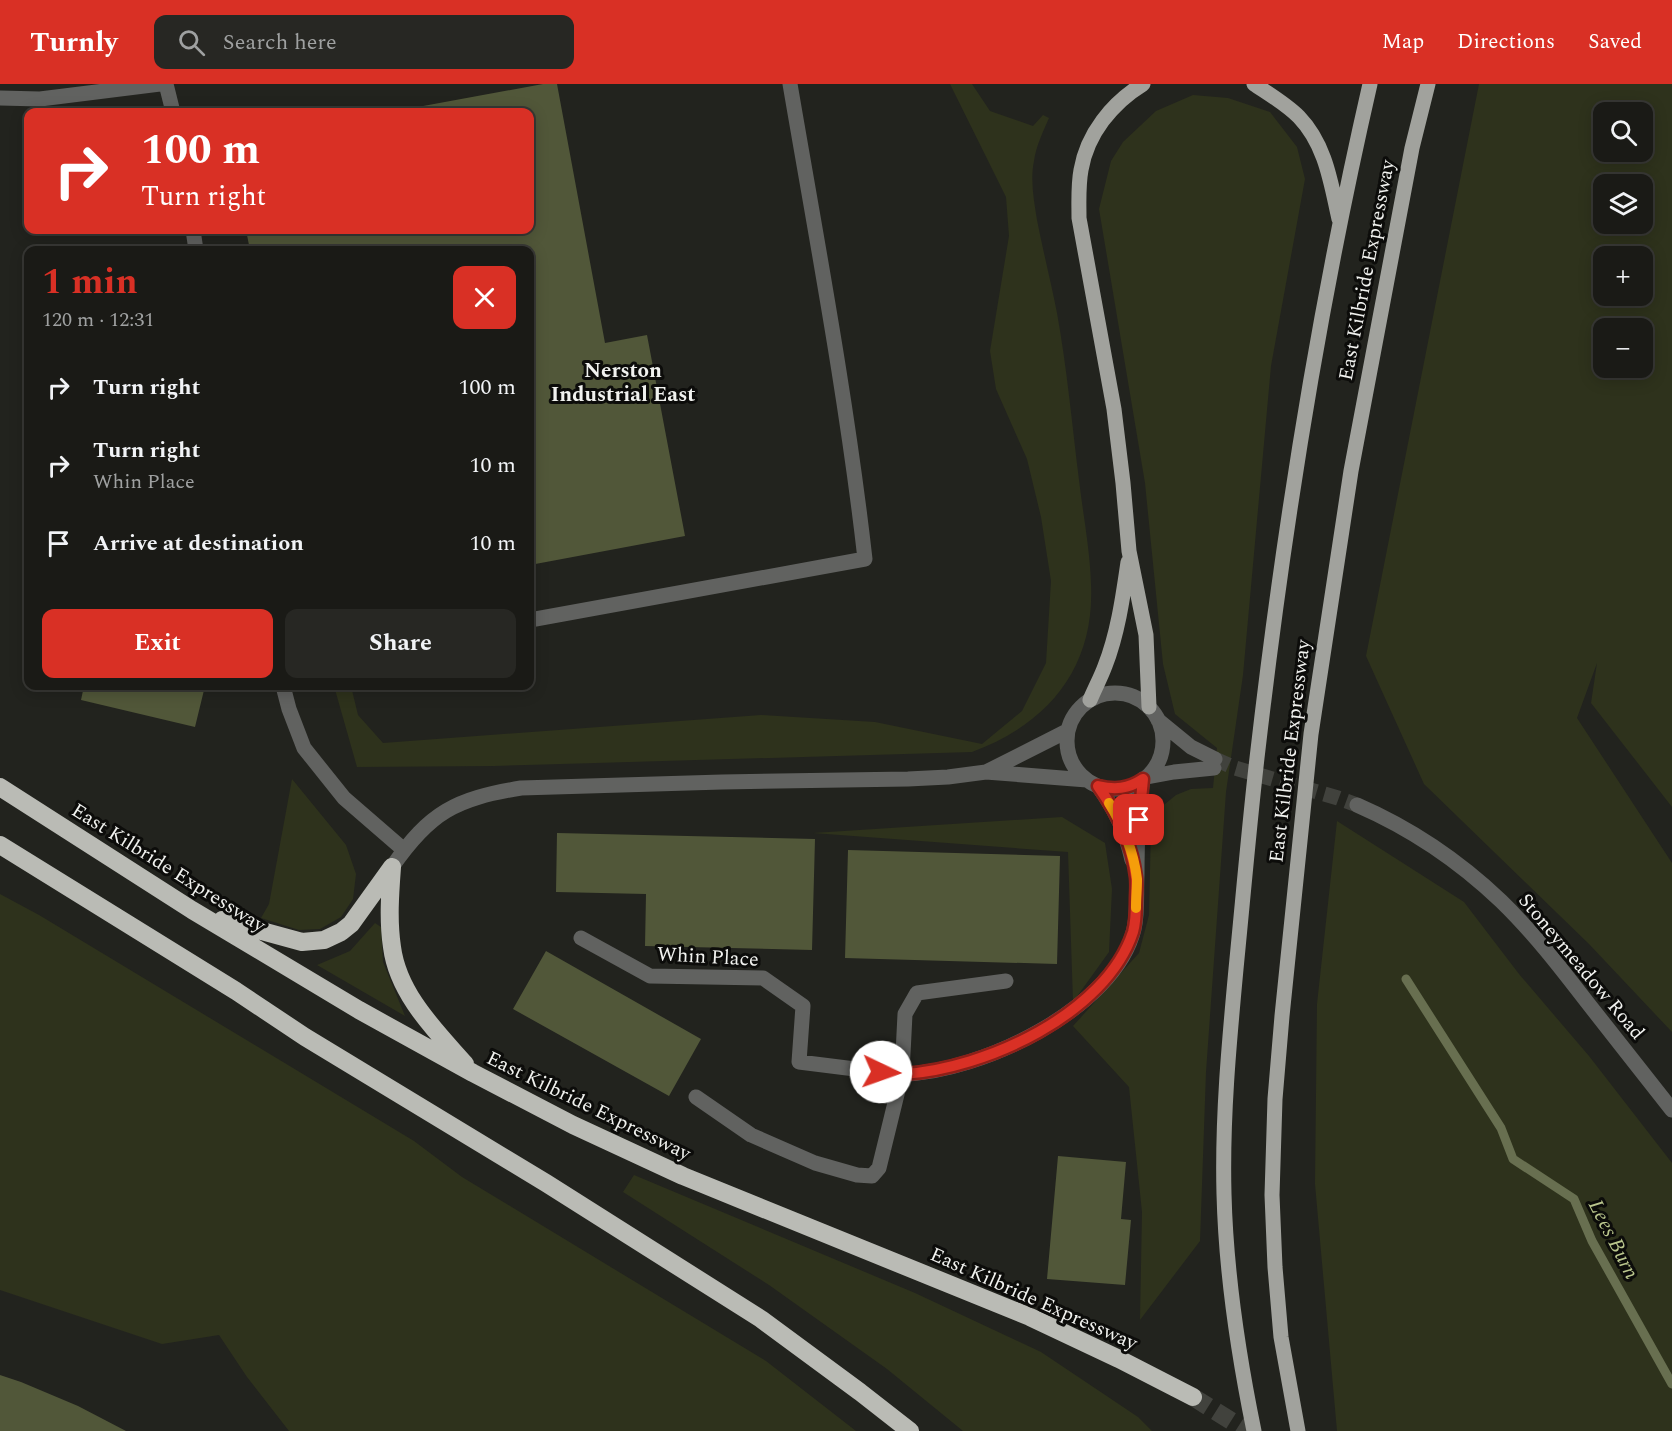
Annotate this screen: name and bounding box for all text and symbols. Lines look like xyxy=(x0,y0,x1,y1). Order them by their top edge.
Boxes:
search box xyxy=(154,15,574,69)
text: Turnly xyxy=(30,21,118,64)
icon: search xyxy=(175,26,208,59)
text: Search here xyxy=(223,26,337,59)
text: Map xyxy=(1382,26,1424,58)
text: Directions xyxy=(1457,26,1555,58)
text: Saved xyxy=(1588,26,1642,58)
map controls xyxy=(1593,102,1653,378)
button: search xyxy=(1593,102,1653,162)
text: 100 m xyxy=(141,119,260,182)
icon: right xyxy=(42,132,120,210)
street label: East Kilbride Expressway xyxy=(1331,156,1403,383)
button: layers xyxy=(1593,174,1653,234)
text: Turn right xyxy=(141,176,266,218)
button: + xyxy=(1593,246,1653,306)
text: 1 min xyxy=(42,255,138,310)
button: close xyxy=(453,266,516,329)
text: 120 m · 12:31 xyxy=(42,305,154,335)
button: − xyxy=(1593,318,1653,378)
district label: Nerston Industrial East xyxy=(551,355,695,411)
icon: right xyxy=(42,371,75,404)
text: Turn right xyxy=(93,371,200,404)
text: 100 m xyxy=(459,371,516,404)
text: Turn right xyxy=(93,434,200,467)
icon: right xyxy=(42,449,75,482)
text: 10 m xyxy=(470,449,516,482)
text: Whin Place xyxy=(93,467,195,497)
icon: arrive xyxy=(42,527,75,560)
text: Arrive at destination xyxy=(93,527,304,560)
text: 10 m xyxy=(470,527,516,560)
button: Exit xyxy=(42,609,273,678)
button: Share xyxy=(285,609,516,678)
street label: East Kilbride Expressway xyxy=(1261,637,1319,864)
pin xyxy=(1113,794,1164,845)
street label: East Kilbride Expressway xyxy=(65,796,273,941)
icon: arrive xyxy=(1122,803,1155,836)
street label: Stoneymeadow Road xyxy=(1511,887,1652,1047)
street label: Whin Place xyxy=(656,939,760,975)
position arrow xyxy=(849,1040,913,1104)
street label: East Kilbride Expressway xyxy=(481,1043,697,1169)
water label: Lees Burn xyxy=(1579,1194,1647,1285)
street label: East Kilbride Expressway xyxy=(925,1240,1143,1359)

